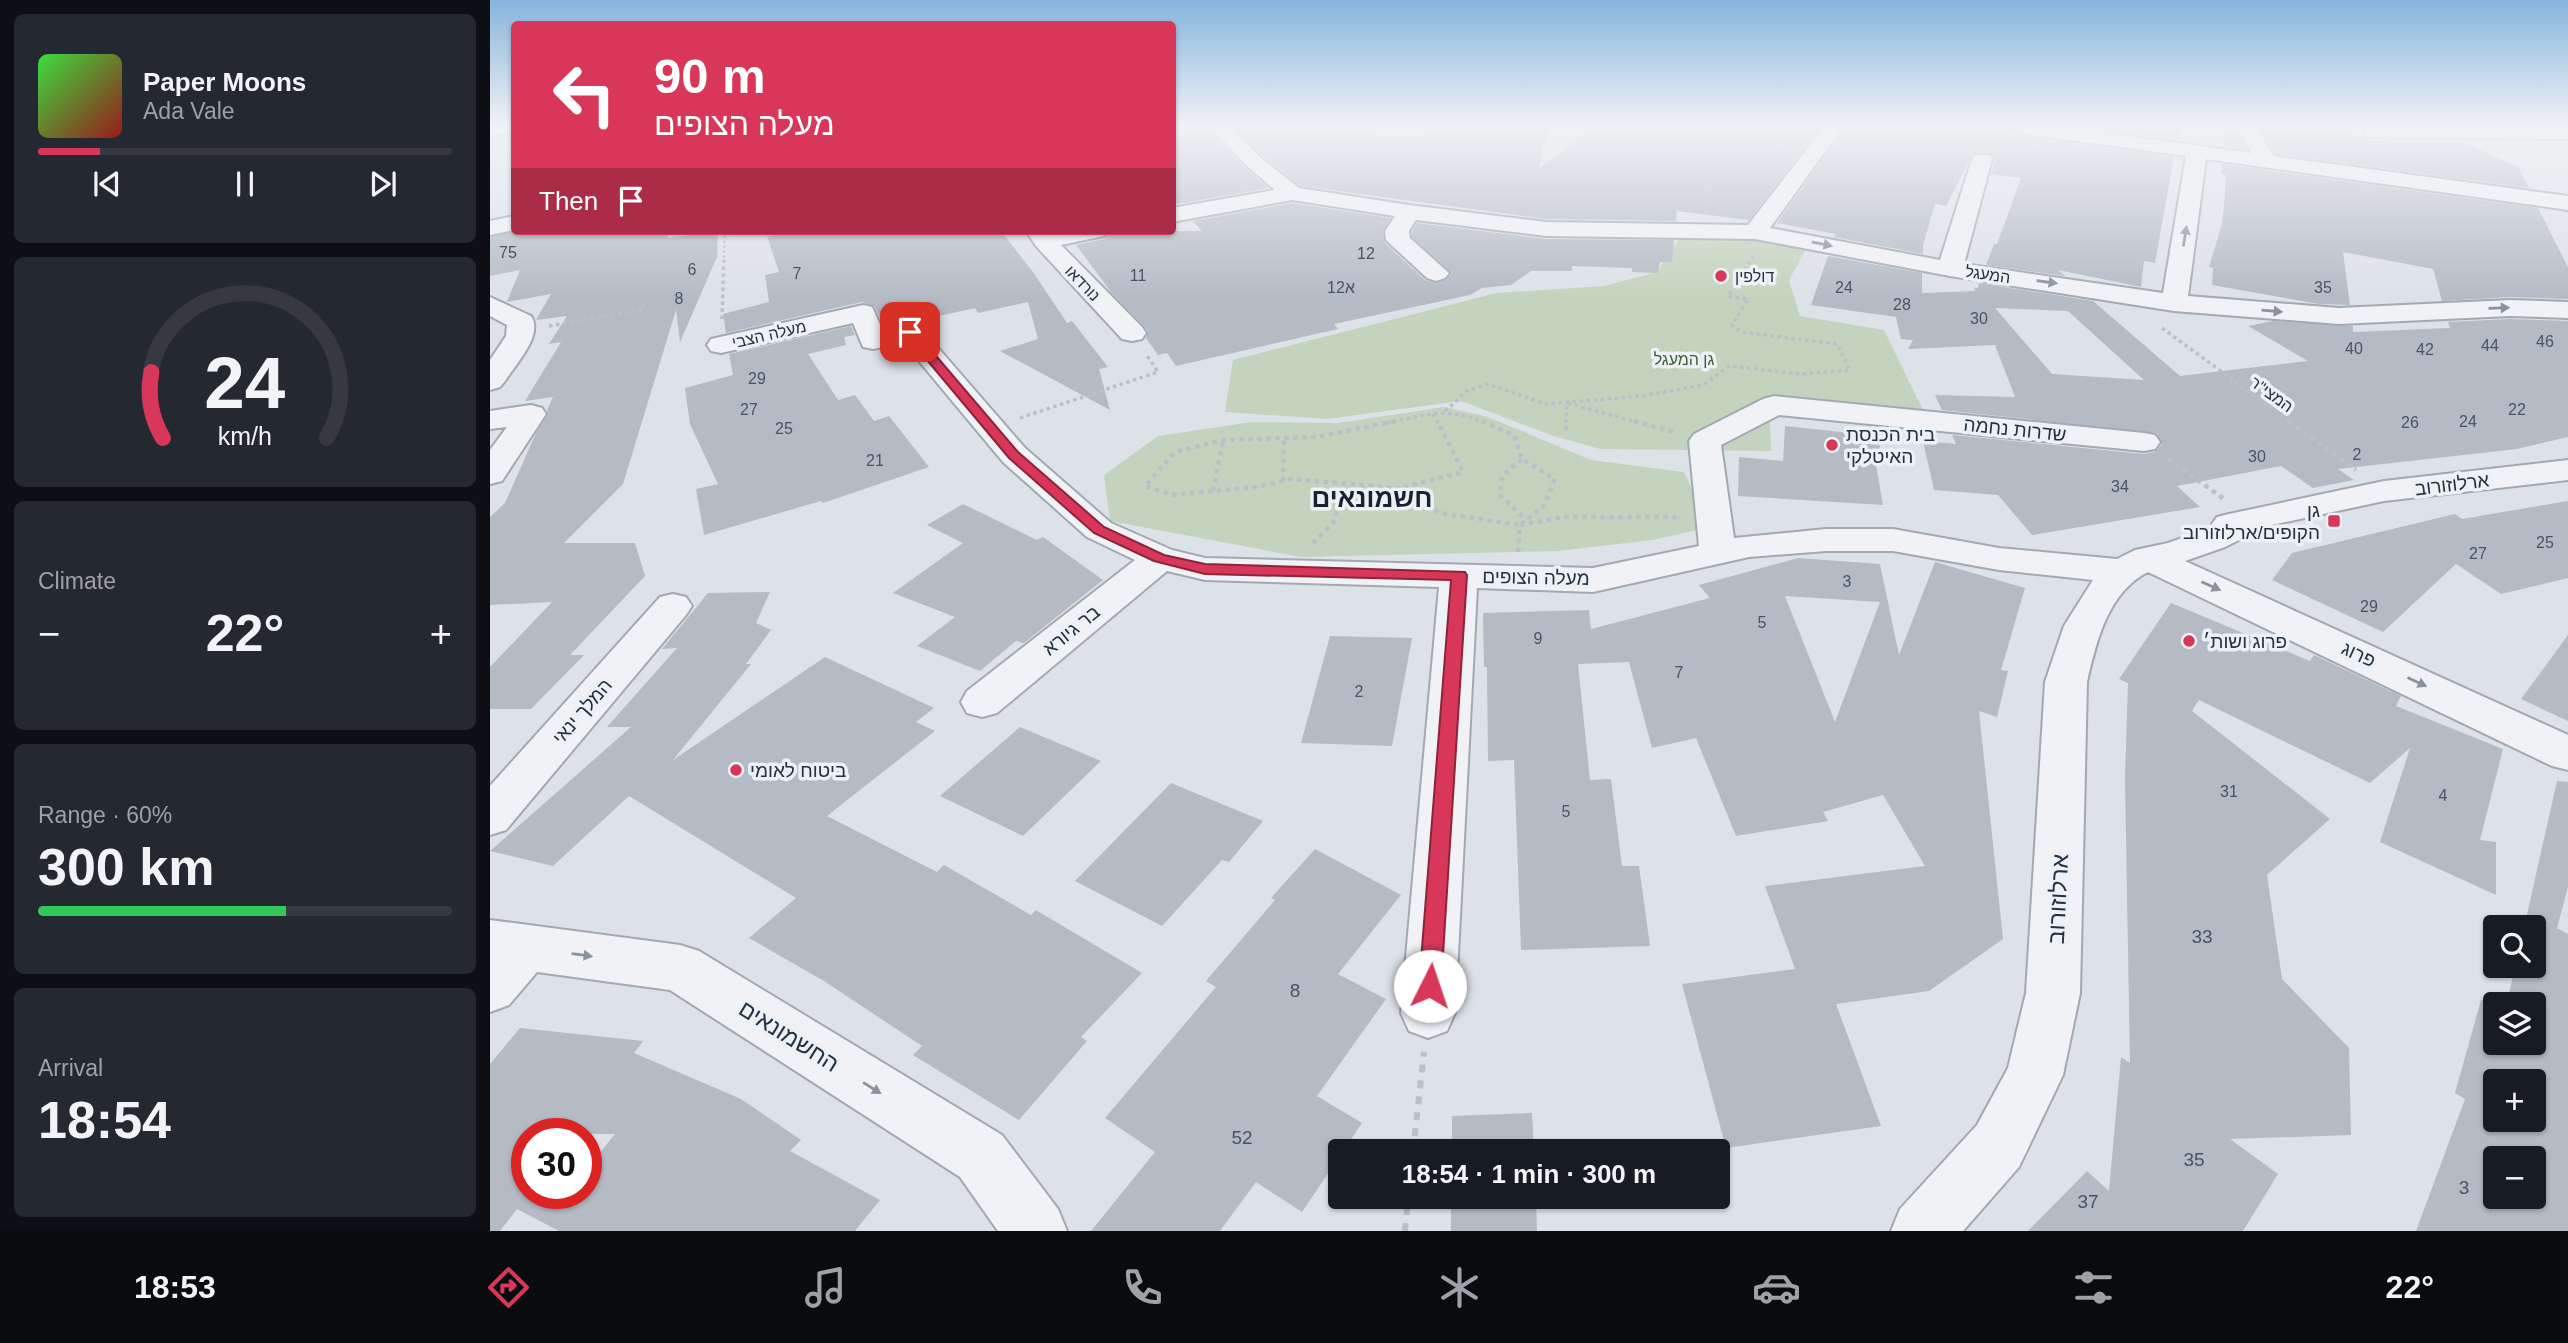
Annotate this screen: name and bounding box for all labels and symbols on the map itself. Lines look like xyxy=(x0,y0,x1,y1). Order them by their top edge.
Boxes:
one-way arrow xyxy=(2180,224,2191,246)
one-way arrow xyxy=(1811,239,1833,250)
house number: 75 xyxy=(499,244,517,261)
house number: 12 xyxy=(1357,245,1375,262)
house number: 6 xyxy=(688,261,697,278)
street label: נורדאו xyxy=(1062,262,1103,304)
street label: המעגל xyxy=(1964,263,2012,286)
house number: 7 xyxy=(793,265,802,282)
house number: 11 xyxy=(1130,267,1146,284)
marker: דולפין xyxy=(1713,268,1729,284)
place label: דולפין xyxy=(1735,268,1774,285)
one-way arrow xyxy=(2036,277,2058,288)
house number: 12א xyxy=(1327,279,1355,296)
house number: 24 xyxy=(1835,279,1853,296)
house number: 35 xyxy=(2314,279,2332,296)
house number: 8 xyxy=(675,290,684,307)
house number: 28 xyxy=(1893,296,1911,313)
pin xyxy=(880,302,940,362)
one-way arrow xyxy=(2489,303,2511,314)
one-way arrow xyxy=(2261,306,2283,317)
house number: 30 xyxy=(1970,310,1988,327)
street label: מעלה הצבי xyxy=(730,318,808,351)
house number: 46 xyxy=(2536,333,2554,350)
house number: 44 xyxy=(2481,337,2499,354)
house number: 40 xyxy=(2345,340,2363,357)
house number: 42 xyxy=(2416,341,2434,358)
park label: גן המעגל xyxy=(1654,351,1715,368)
house number: 29 xyxy=(748,370,766,387)
street label: המצי"ר xyxy=(2247,373,2296,415)
house number: 27 xyxy=(740,401,758,418)
house number: 22 xyxy=(2508,401,2526,418)
house number: 24 xyxy=(2459,413,2477,430)
street label: שדרות נחמה xyxy=(1963,414,2067,445)
house number: 26 xyxy=(2401,414,2419,431)
house number: 25 xyxy=(775,420,793,437)
place label: בית הכנסת האיטלקי xyxy=(1846,424,1935,467)
marker: בית הכנסת האיטלקי xyxy=(1824,437,1840,453)
house number: 2 xyxy=(2353,446,2362,463)
house number: 30 xyxy=(2248,448,2266,465)
house number: 21 xyxy=(866,452,884,469)
street label: ארלוזורוב xyxy=(2414,470,2490,499)
house number: 34 xyxy=(2111,478,2129,495)
district label: חשמונאים xyxy=(1312,483,1432,513)
place label: גן הקופים/ארלוזורוב xyxy=(2183,500,2320,543)
marker: גן הקופים/ארלוזורוב xyxy=(2326,513,2342,529)
house number: 25 xyxy=(2536,534,2554,551)
house number: 27 xyxy=(2469,545,2487,562)
street label: מעלה הצופים xyxy=(1482,566,1590,589)
house number: 3 xyxy=(1843,573,1852,590)
one-way arrow xyxy=(2200,581,2221,592)
house number: 29 xyxy=(2360,598,2378,615)
street label: בר גיורא xyxy=(1039,601,1104,660)
house number: 5 xyxy=(1758,614,1767,631)
house number: 9 xyxy=(1534,630,1543,647)
place label: פרוג ושות׳ xyxy=(2203,631,2287,652)
marker: פרוג ושות׳ xyxy=(2181,633,2197,649)
street label: פרוג xyxy=(2339,638,2379,671)
house number: 7 xyxy=(1675,664,1684,681)
street label: המלך ינאי xyxy=(548,675,616,748)
one-way arrow xyxy=(2407,676,2427,688)
house number: 2 xyxy=(1355,683,1364,700)
place label: ביטוח לאומי xyxy=(750,760,846,781)
marker: ביטוח לאומי xyxy=(728,762,744,778)
house number: 31 xyxy=(2220,783,2238,800)
house number: 4 xyxy=(2439,787,2448,804)
house number: 5 xyxy=(1562,803,1571,820)
street label: ארלוזורוב xyxy=(2043,853,2073,945)
house number: 33 xyxy=(2191,926,2213,947)
position arrow xyxy=(1393,949,1467,1023)
one-way arrow xyxy=(571,950,593,961)
house number: 8 xyxy=(1290,980,1300,1001)
street label: החשמונאים xyxy=(734,995,844,1077)
one-way arrow xyxy=(863,1081,882,1094)
speed limit sign: 30 xyxy=(511,1118,602,1209)
house number: 52 xyxy=(1231,1127,1253,1148)
house number: 35 xyxy=(2183,1149,2205,1170)
house number: 3 xyxy=(2459,1177,2469,1198)
house number: 37 xyxy=(2077,1191,2099,1212)

